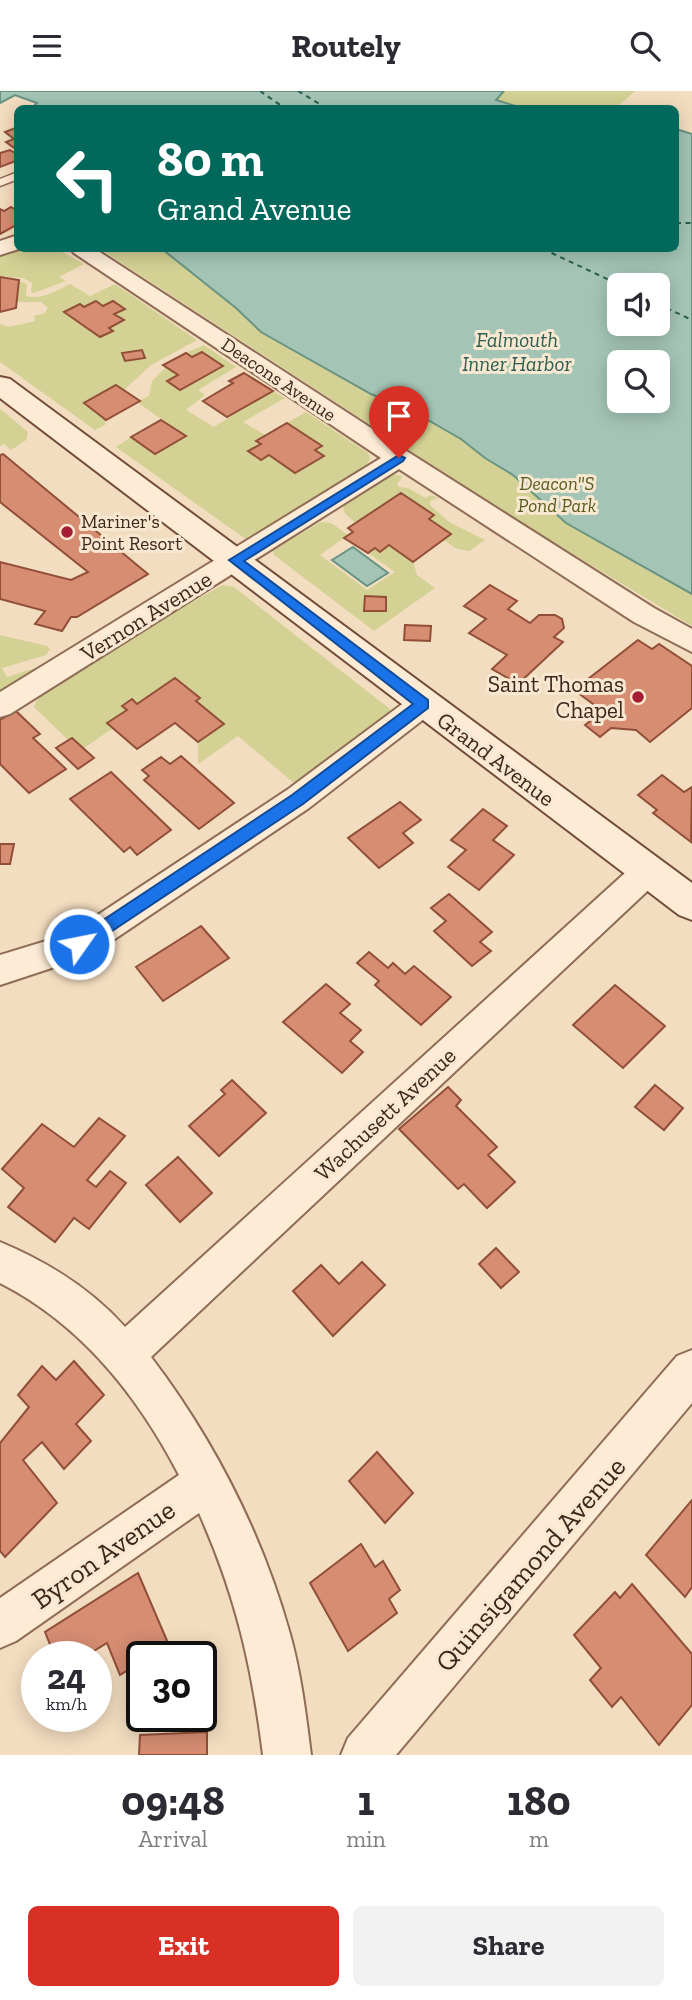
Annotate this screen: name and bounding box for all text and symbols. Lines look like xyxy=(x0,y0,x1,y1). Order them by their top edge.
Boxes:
icon: menu xyxy=(28,27,66,65)
text: Routely xyxy=(291,27,401,65)
icon: search xyxy=(626,27,664,65)
text: 80 m xyxy=(157,130,264,189)
icon: left xyxy=(42,133,133,224)
text: Grand Avenue xyxy=(157,190,352,228)
map controls xyxy=(607,273,670,413)
button: sound xyxy=(607,273,670,336)
water label: Falmouth Inner Harbor xyxy=(462,327,573,376)
street label: Deacons Avenue xyxy=(217,333,340,426)
button: search xyxy=(607,350,670,413)
pin xyxy=(369,386,429,458)
icon: arrive xyxy=(380,397,418,435)
park label: Deacon"S Pond Park xyxy=(518,472,596,517)
place label: Mariner's Point Resort xyxy=(81,510,182,555)
marker: Mariner's Point Resort xyxy=(59,524,75,540)
street label: Vernon Avenue xyxy=(74,565,217,668)
place label: Saint Thomas Chapel xyxy=(488,670,624,724)
marker: Saint Thomas Chapel xyxy=(630,689,646,705)
street label: Grand Avenue xyxy=(432,706,560,812)
position arrow xyxy=(42,907,116,981)
street label: Wachusett Avenue xyxy=(308,1041,462,1187)
street label: Quinsigamond Avenue xyxy=(428,1450,632,1678)
street label: Byron Avenue xyxy=(25,1493,181,1616)
speed limit sign: 30 xyxy=(126,1641,217,1732)
text: 24 xyxy=(47,1656,86,1698)
text: km/h xyxy=(46,1693,87,1715)
text: 09:48 xyxy=(121,1775,225,1826)
text: 1 xyxy=(357,1775,374,1826)
text: 180 xyxy=(507,1775,571,1826)
text: Arrival xyxy=(138,1825,208,1853)
text: min xyxy=(346,1825,386,1853)
text: m xyxy=(529,1825,549,1853)
button: Exit xyxy=(28,1906,339,1986)
button: Share xyxy=(353,1906,664,1986)

